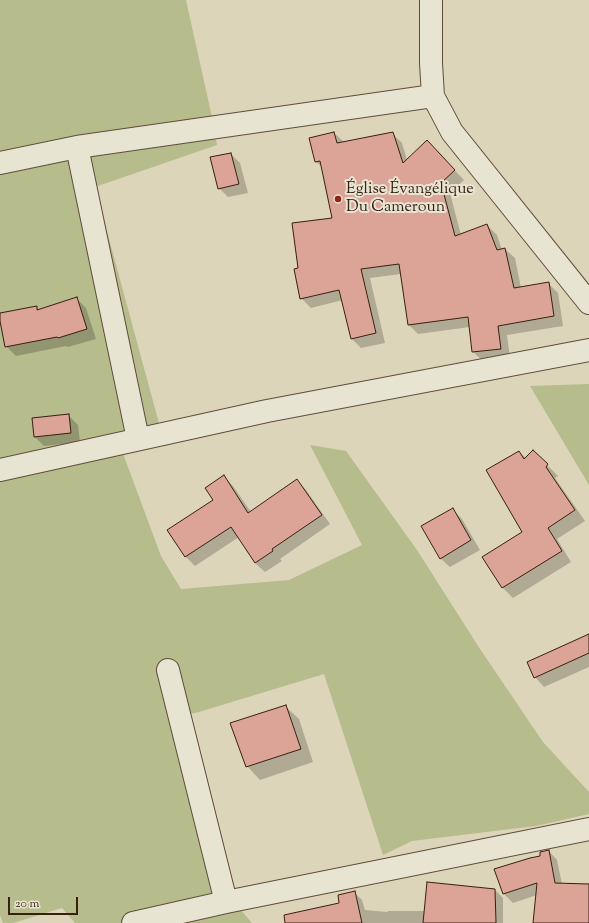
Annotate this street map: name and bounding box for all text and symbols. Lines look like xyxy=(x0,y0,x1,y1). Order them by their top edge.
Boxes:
place label: Église Évangélique Du Cameroun xyxy=(346,180,474,218)
marker: Église Évangélique Du Cameroun xyxy=(333,194,343,204)
scale bar xyxy=(10,889,80,915)
text: 20 m xyxy=(15,895,39,913)

